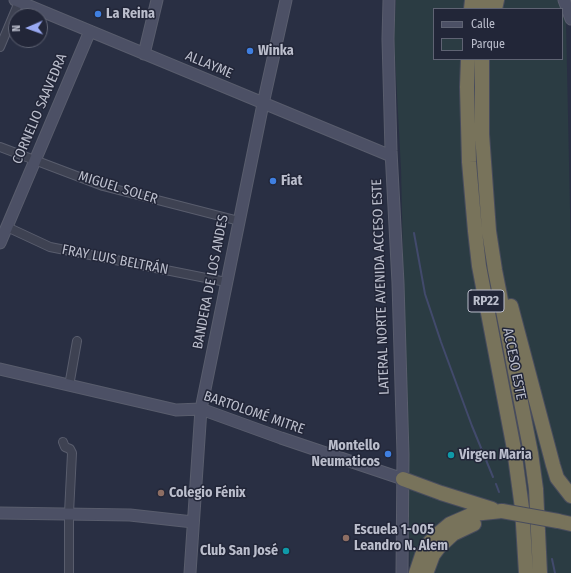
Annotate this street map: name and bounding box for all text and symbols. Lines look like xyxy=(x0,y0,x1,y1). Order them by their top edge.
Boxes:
place label: La Reina xyxy=(106,6,155,22)
north arrow xyxy=(8,8,48,48)
legend xyxy=(433,8,563,60)
marker: La Reina xyxy=(93,9,103,19)
text: Calle xyxy=(471,17,495,31)
text: N xyxy=(10,25,23,32)
text: Parque xyxy=(471,37,505,51)
place label: Winka xyxy=(258,43,294,59)
marker: Winka xyxy=(245,46,255,56)
street label: ALLAYME xyxy=(183,48,235,82)
street label: CORNELIO SAAVEDRA xyxy=(9,51,71,167)
street label: MIGUEL SOLER xyxy=(76,168,160,208)
place label: Fiat xyxy=(281,173,302,189)
marker: Fiat xyxy=(268,176,278,186)
street label: LATERAL NORTE AVENIDA ACCESO ESTE xyxy=(369,179,393,395)
street label: BANDERA DE LOS ANDES xyxy=(190,213,232,351)
street label: FRAY LUIS BELTRÁN xyxy=(60,241,170,279)
road number: RP22 xyxy=(468,290,504,312)
street label: ACCESO ESTE xyxy=(499,327,529,401)
street label: BARTOLOMÉ MITRE xyxy=(201,388,307,438)
place label: Montello Neumaticos xyxy=(312,438,380,470)
place label: Virgen Maria xyxy=(459,447,532,463)
marker: Montello Neumaticos xyxy=(383,449,393,459)
marker: Virgen Maria xyxy=(446,450,456,460)
place label: Colegio Fénix xyxy=(169,485,246,501)
marker: Colegio Fénix xyxy=(156,488,166,498)
place label: Escuela 1-005 Leandro N. Alem xyxy=(354,522,448,554)
marker: Escuela 1-005 Leandro N. Alem xyxy=(341,533,351,543)
place label: Club San José xyxy=(200,543,278,559)
marker: Club San José xyxy=(281,546,291,556)

